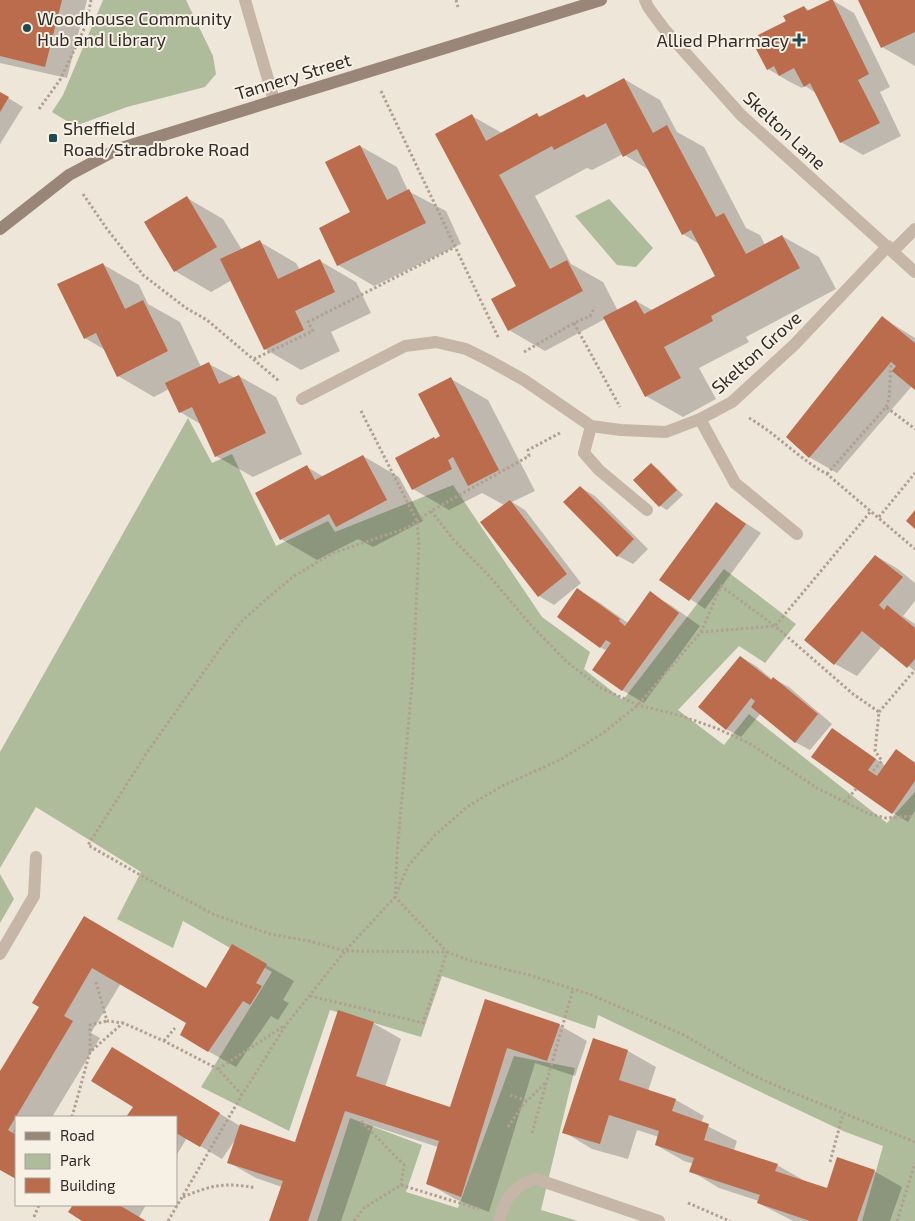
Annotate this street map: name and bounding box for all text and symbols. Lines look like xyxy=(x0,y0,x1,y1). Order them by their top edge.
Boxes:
place label: Woodhouse Community Hub and Library xyxy=(37,7,232,50)
marker: Woodhouse Community Hub and Library xyxy=(21,22,33,34)
place label: Allied Pharmacy xyxy=(657,29,789,51)
marker: Allied Pharmacy xyxy=(793,34,805,46)
street label: Tannery Street xyxy=(233,48,354,104)
street label: Skelton Lane xyxy=(739,86,831,174)
place label: Sheffield Road/Stradbroke Road xyxy=(63,117,250,160)
marker: Sheffield Road/Stradbroke Road xyxy=(47,132,59,144)
street label: Skelton Grove xyxy=(707,306,805,398)
legend xyxy=(15,1116,178,1206)
text: Road xyxy=(60,1126,95,1144)
text: Park xyxy=(60,1151,91,1169)
text: Building xyxy=(60,1176,116,1194)

